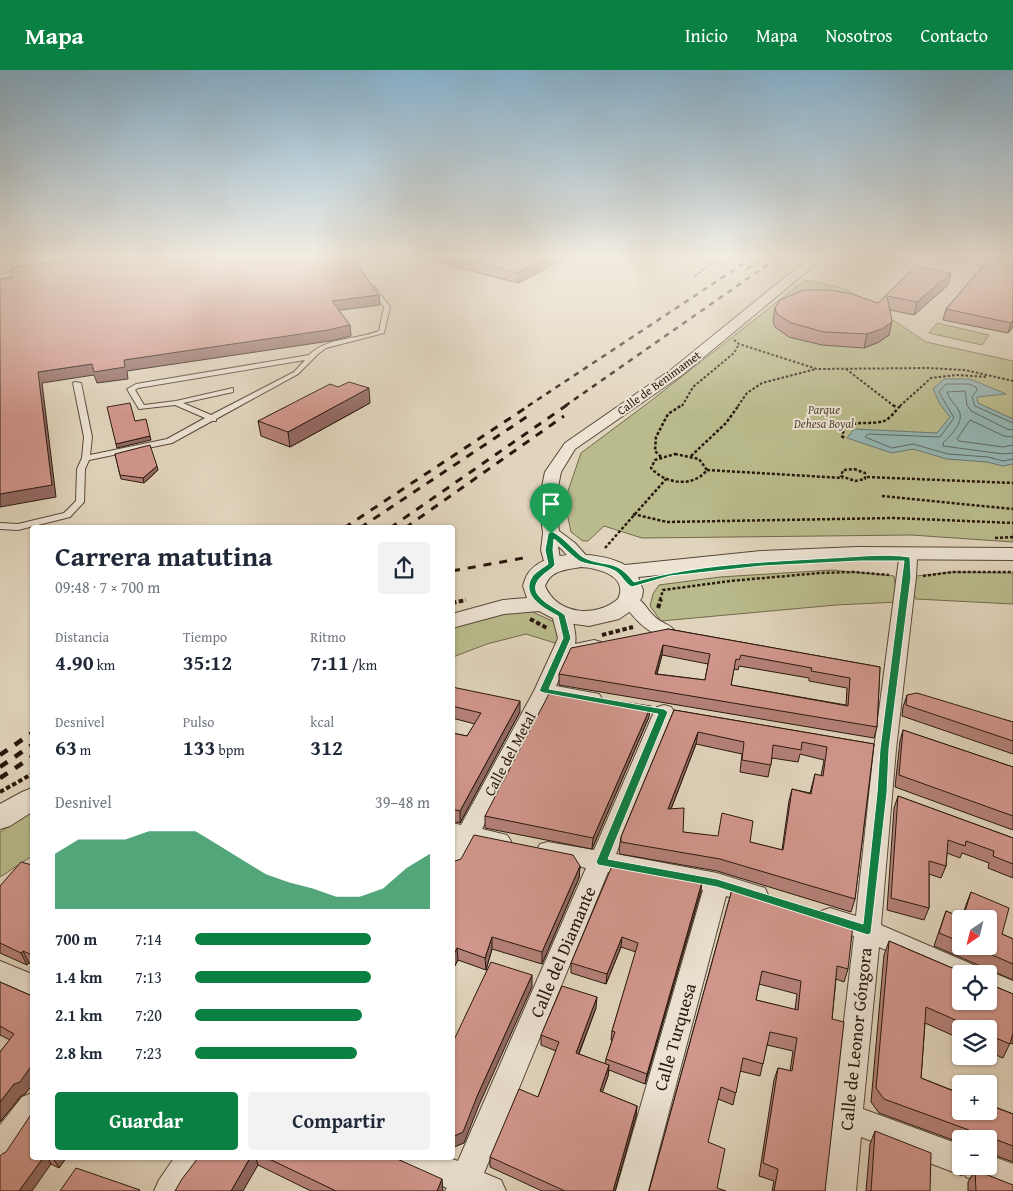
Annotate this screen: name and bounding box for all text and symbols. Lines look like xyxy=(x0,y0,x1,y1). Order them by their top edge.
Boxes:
text: Mapa xyxy=(25,18,84,53)
text: Inicio xyxy=(685,22,728,49)
text: Mapa xyxy=(756,22,797,49)
text: Nosotros xyxy=(825,22,893,49)
text: Contacto xyxy=(921,22,988,49)
street label: Calle de Benimamet xyxy=(613,346,705,419)
park label: Parque Dehesa Boyal xyxy=(793,401,854,432)
pin xyxy=(530,483,572,534)
icon: arrive xyxy=(537,490,565,518)
text: Carrera matutina xyxy=(55,535,273,576)
button: share xyxy=(378,542,430,594)
text: 09:48 · 7 × 700 m xyxy=(55,575,160,599)
text: Distancia xyxy=(55,627,109,647)
text: Tiempo xyxy=(183,627,227,647)
text: Ritmo xyxy=(310,627,346,647)
text: 4.90 xyxy=(55,647,94,678)
text: 35:12 xyxy=(183,647,232,678)
text: 7:11 xyxy=(310,647,349,678)
text: km xyxy=(94,655,115,675)
text: /km xyxy=(349,655,377,675)
street label: Calle del Metal xyxy=(479,708,541,800)
text: Desnivel xyxy=(55,712,105,732)
text: Pulso xyxy=(183,712,214,732)
text: kcal xyxy=(310,712,334,732)
text: 63 xyxy=(55,732,77,763)
text: 133 xyxy=(183,732,215,763)
text: 312 xyxy=(310,732,343,763)
text: m xyxy=(77,740,91,760)
text: bpm xyxy=(215,740,245,760)
text: Desnivel xyxy=(55,790,112,814)
text: 39–48 m xyxy=(375,790,430,814)
street label: Calle del Diamante xyxy=(523,882,602,1022)
north arrow xyxy=(952,910,998,955)
map controls xyxy=(952,910,997,1175)
text: 700 m xyxy=(55,927,97,951)
text: 7:14 xyxy=(135,927,162,951)
street label: Calle de Leonor Góngora xyxy=(832,946,879,1132)
text: 1.4 km xyxy=(55,965,102,989)
text: 7:13 xyxy=(135,965,162,989)
button: locate xyxy=(952,965,997,1010)
street label: Calle Turquesa xyxy=(646,979,703,1094)
text: 2.1 km xyxy=(55,1003,102,1027)
text: 7:20 xyxy=(135,1003,162,1027)
button: layers xyxy=(952,1020,997,1065)
text: 2.8 km xyxy=(55,1041,102,1065)
text: 7:23 xyxy=(135,1041,162,1065)
button: + xyxy=(952,1075,997,1120)
button: Guardar xyxy=(55,1092,238,1150)
button: Compartir xyxy=(248,1092,430,1150)
button: − xyxy=(952,1130,997,1175)

